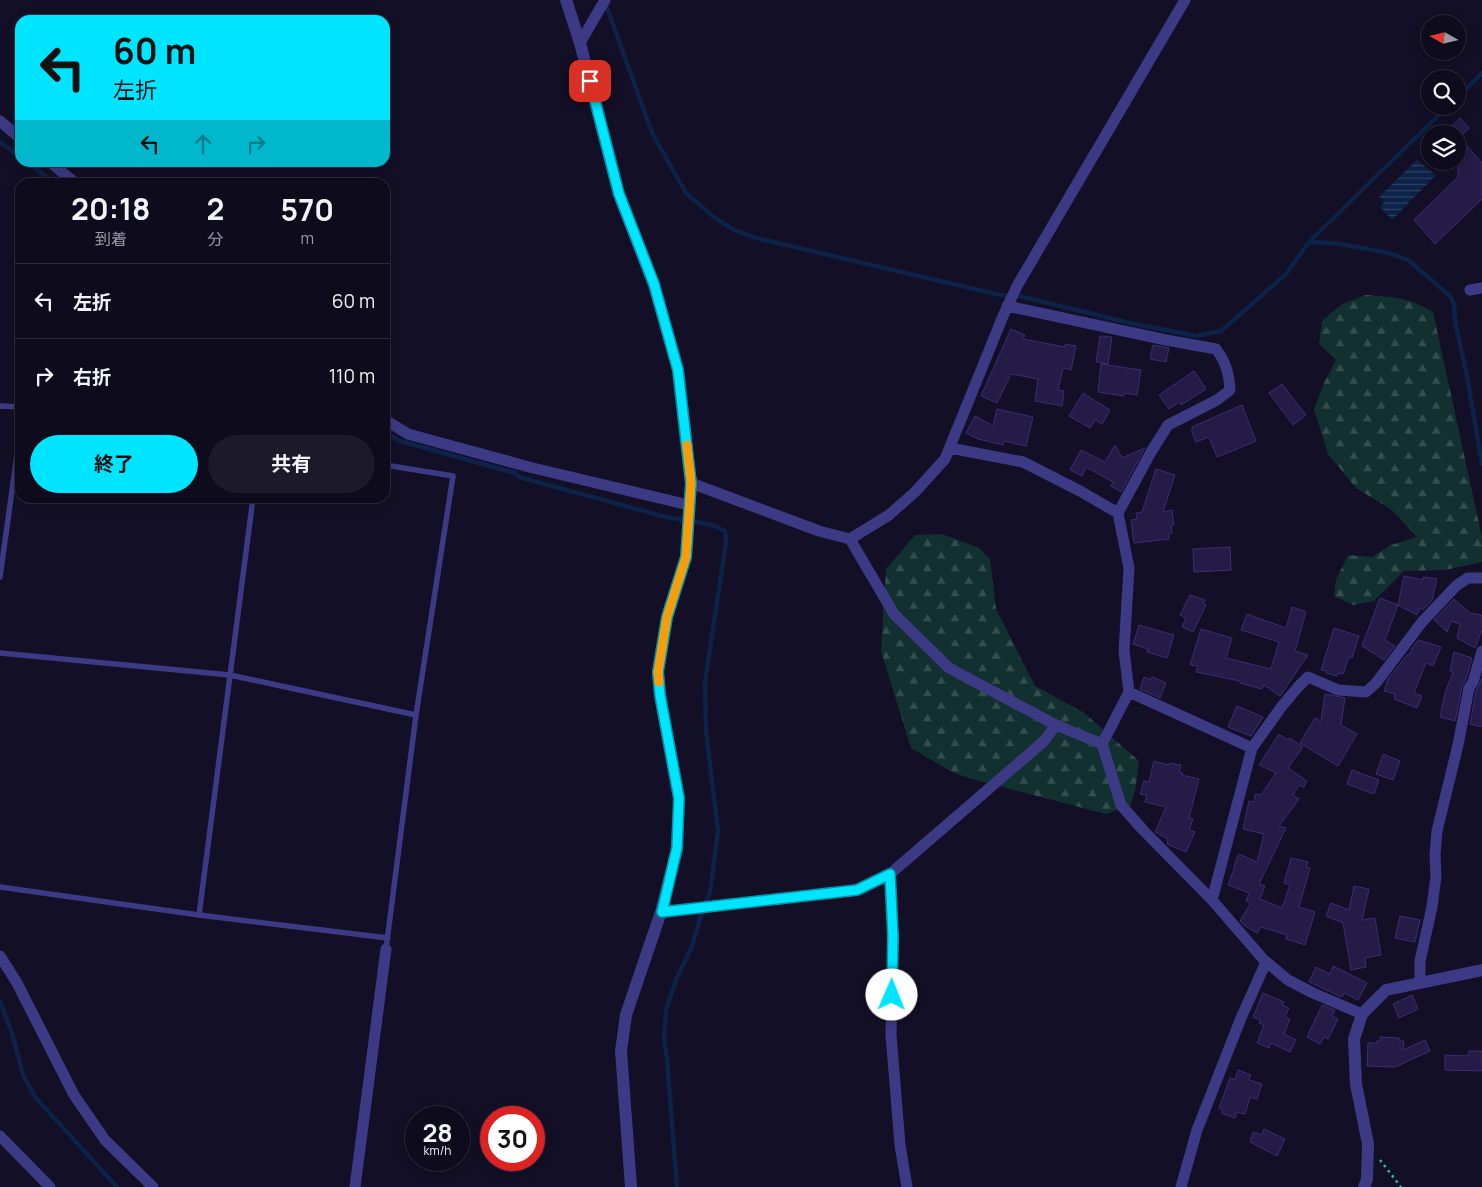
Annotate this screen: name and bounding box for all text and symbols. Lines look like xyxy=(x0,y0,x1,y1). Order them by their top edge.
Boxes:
north arrow xyxy=(1421,15,1466,60)
map controls xyxy=(1421,15,1466,170)
text: 60 m xyxy=(113,27,196,75)
icon: left xyxy=(30,35,95,100)
pin xyxy=(569,60,611,102)
icon: arrive xyxy=(576,67,604,95)
button: search xyxy=(1421,70,1466,115)
text: 左折 xyxy=(113,75,157,105)
button: layers xyxy=(1421,125,1466,170)
icon: left xyxy=(136,130,164,158)
icon: ahead xyxy=(189,130,217,158)
icon: right xyxy=(242,130,270,158)
text: 20:18 xyxy=(71,188,151,229)
text: 2 xyxy=(207,188,224,229)
text: 570 xyxy=(281,189,334,230)
text: m xyxy=(300,227,314,249)
text: 到着 xyxy=(95,228,127,250)
text: 分 xyxy=(208,228,224,250)
icon: left xyxy=(30,287,58,315)
text: 60 m xyxy=(332,288,375,314)
text: 左折 xyxy=(73,289,111,315)
icon: right xyxy=(30,362,58,390)
text: 110 m xyxy=(329,363,375,389)
text: 右折 xyxy=(73,364,111,390)
button: 終了 xyxy=(30,435,198,493)
button: 共有 xyxy=(208,435,375,493)
position arrow xyxy=(865,968,917,1020)
speed limit sign: 30 xyxy=(480,1106,545,1171)
text: 28 xyxy=(422,1115,453,1150)
text: km/h xyxy=(424,1142,451,1159)

